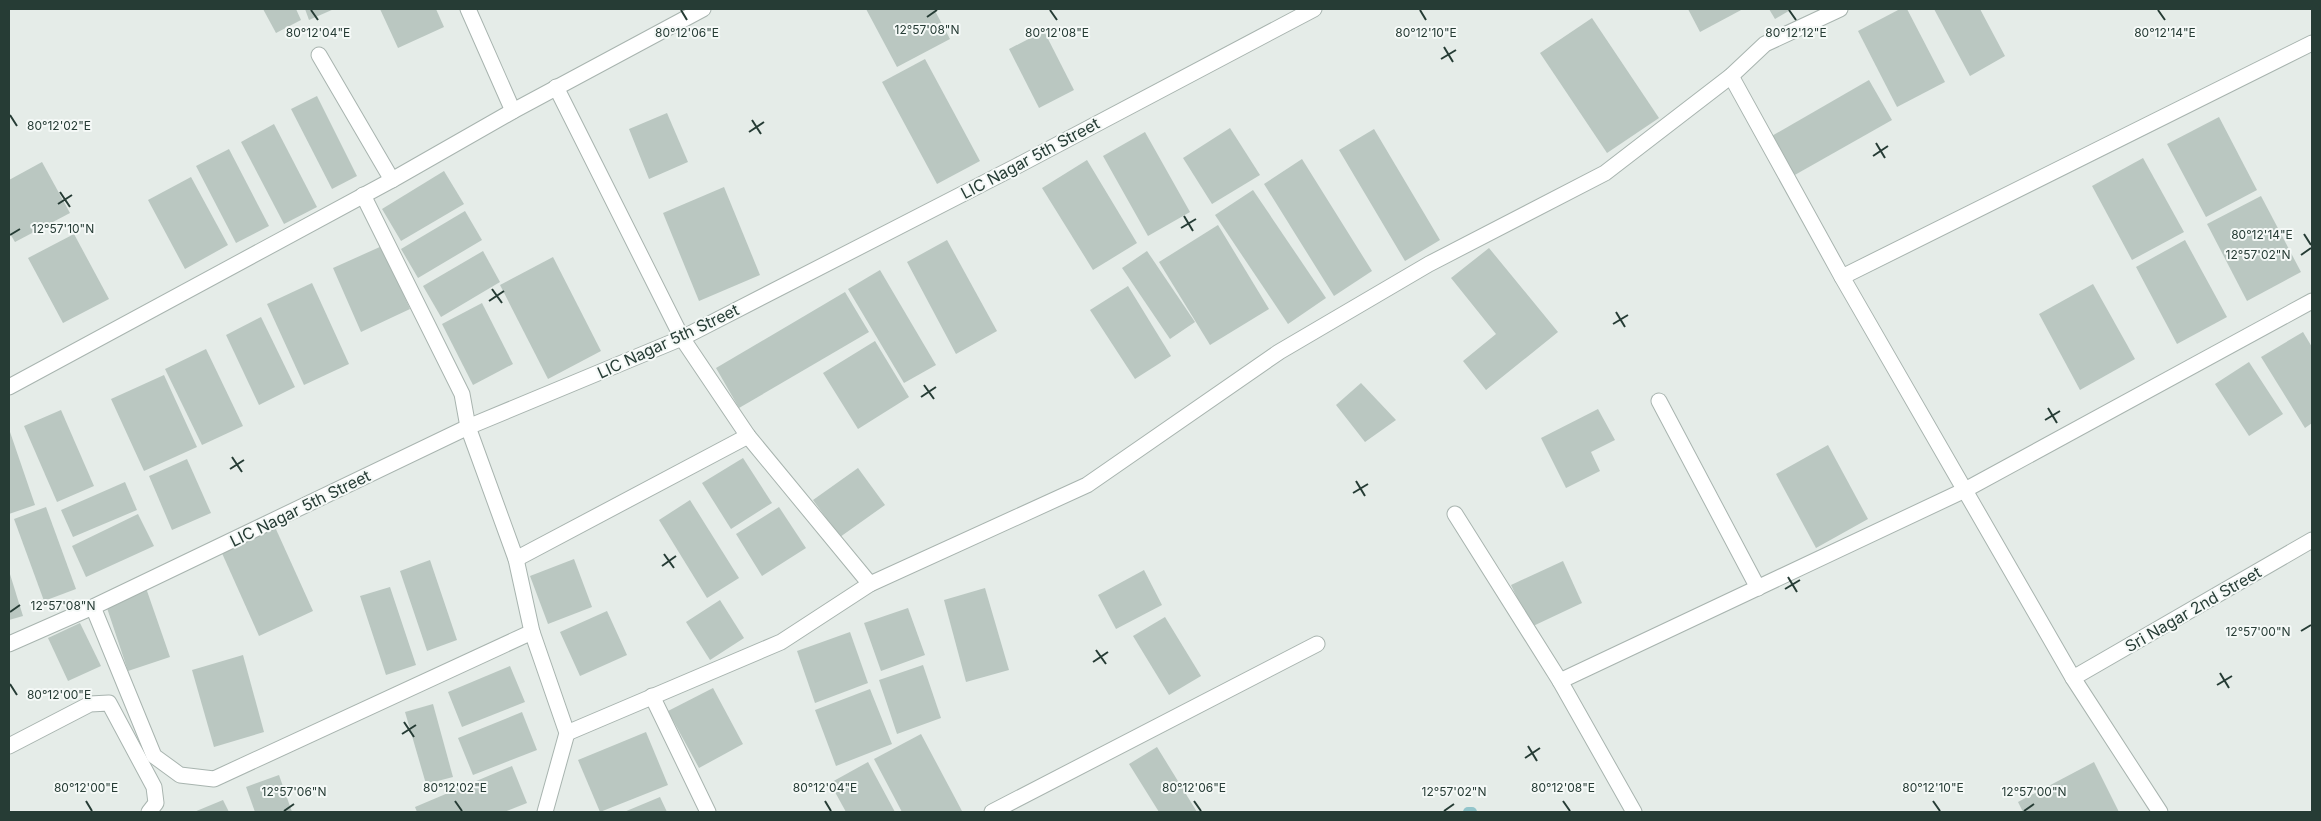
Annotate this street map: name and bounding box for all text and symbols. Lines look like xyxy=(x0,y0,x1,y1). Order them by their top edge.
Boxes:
text: 12°57'08"N xyxy=(895,22,959,37)
text: 80°12'04"E xyxy=(286,25,350,40)
text: 80°12'06"E xyxy=(655,25,719,40)
text: 80°12'08"E xyxy=(1025,25,1089,40)
text: 80°12'10"E xyxy=(1395,25,1457,40)
text: 80°12'12"E xyxy=(1765,25,1827,40)
text: 80°12'14"E xyxy=(2134,25,2196,40)
street label: LIC Nagar 5th Street xyxy=(957,113,1103,203)
text: 80°12'02"E xyxy=(27,118,91,133)
text: 12°57'10"N xyxy=(32,221,94,236)
text: 80°12'14"E xyxy=(2231,227,2293,242)
text: 12°57'02"N xyxy=(2226,247,2290,262)
street label: LIC Nagar 5th Street xyxy=(594,299,742,383)
street label: LIC Nagar 5th Street xyxy=(226,465,374,551)
street label: Sri Nagar 2nd Street xyxy=(2121,562,2265,656)
text: 12°57'08"N xyxy=(31,598,95,613)
text: 12°57'00"N xyxy=(2225,624,2291,639)
text: 80°12'00"E xyxy=(27,687,91,702)
text: 80°12'00"E xyxy=(54,780,118,795)
text: 80°12'02"E xyxy=(423,780,487,795)
text: 80°12'04"E xyxy=(793,780,857,795)
text: 80°12'06"E xyxy=(1162,780,1226,795)
text: 80°12'08"E xyxy=(1531,780,1595,795)
text: 80°12'10"E xyxy=(1902,780,1964,795)
text: 12°57'06"N xyxy=(262,784,327,799)
text: 12°57'02"N xyxy=(1422,784,1486,799)
text: 12°57'00"N xyxy=(2001,784,2067,799)

